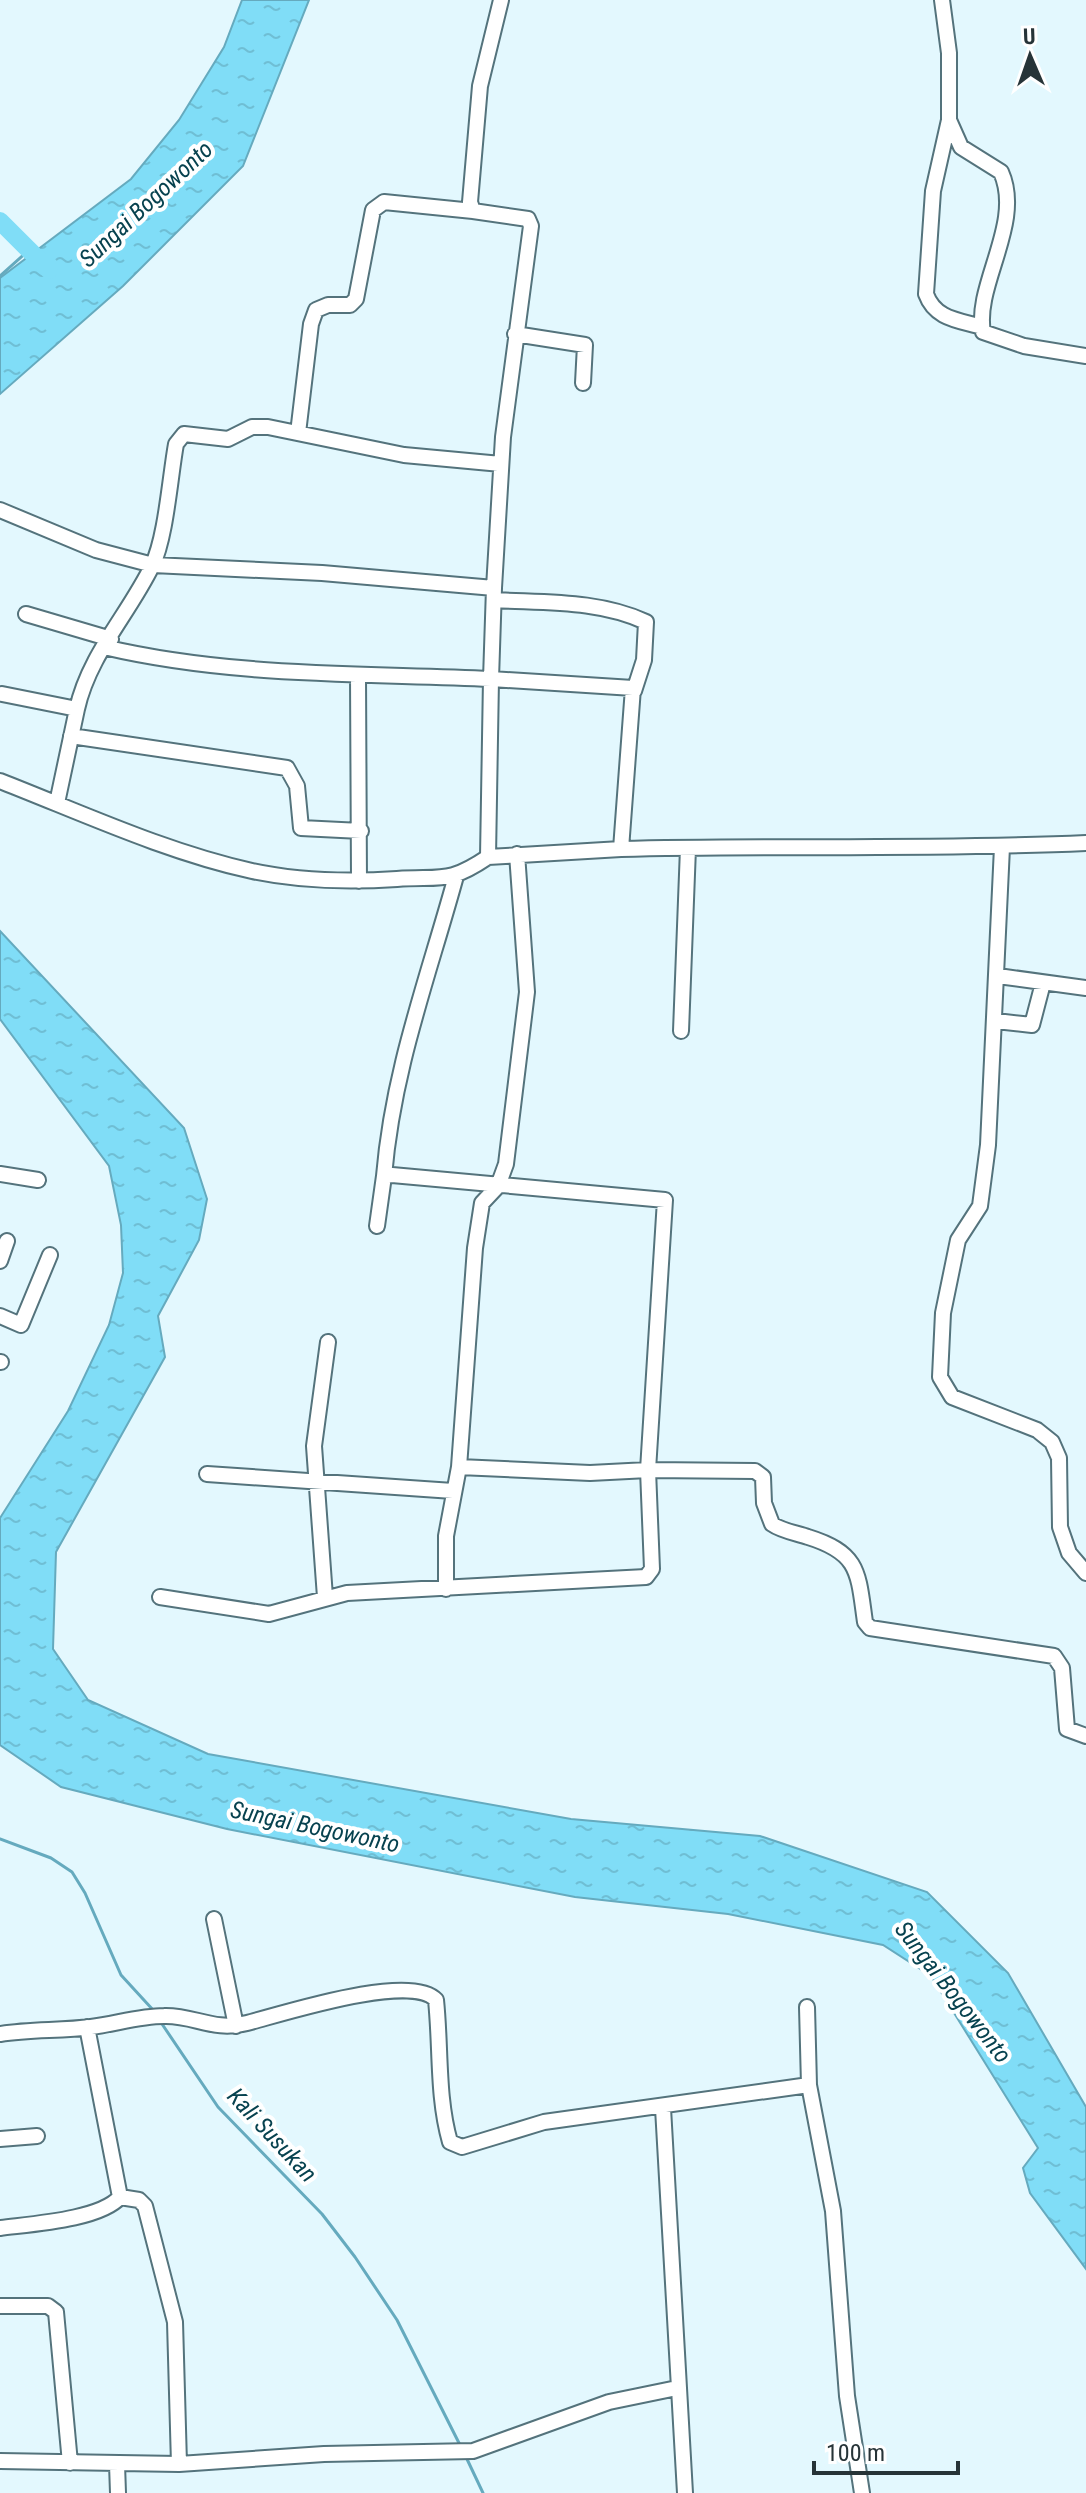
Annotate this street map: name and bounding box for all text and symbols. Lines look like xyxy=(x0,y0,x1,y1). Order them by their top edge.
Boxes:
north arrow xyxy=(990,16,1070,96)
text: U xyxy=(1023,24,1036,49)
water label: Sungai Bogowonto xyxy=(74,135,218,273)
water label: Sungai Bogowonto xyxy=(228,1795,402,1859)
water label: Sungai Bogowonto xyxy=(889,1916,1017,2068)
water label: Kali Susukan xyxy=(221,2082,323,2188)
scale bar xyxy=(814,2425,958,2475)
text: 100 m xyxy=(826,2439,885,2467)

